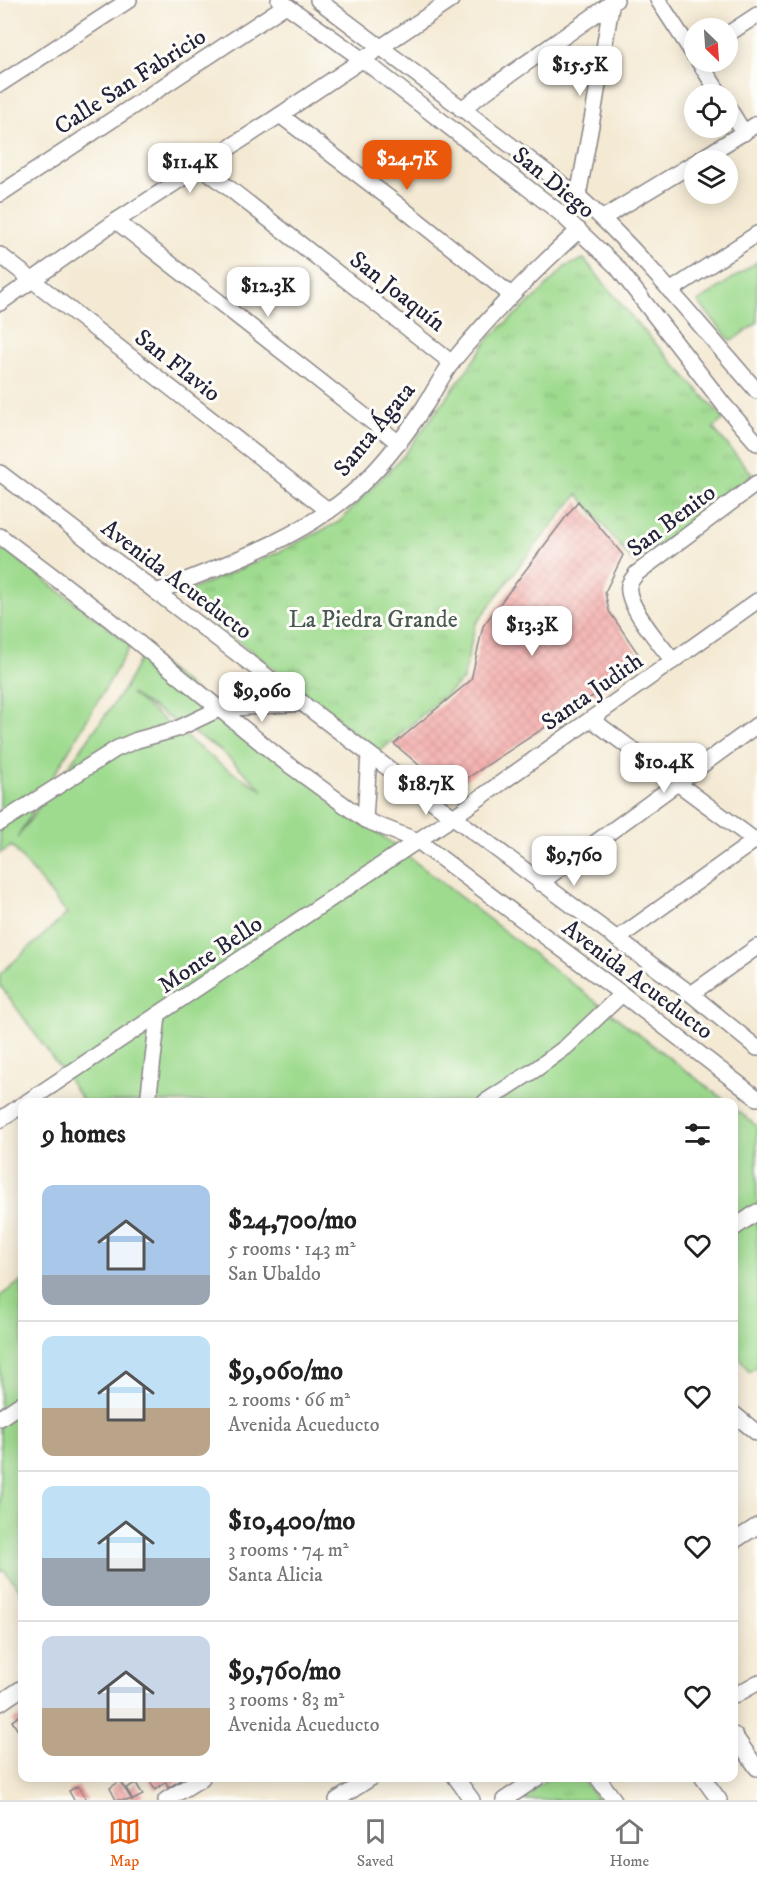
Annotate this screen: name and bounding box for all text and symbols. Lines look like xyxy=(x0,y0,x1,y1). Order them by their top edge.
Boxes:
north arrow xyxy=(684,18,738,72)
map controls xyxy=(684,18,738,204)
street label: Calle San Fabricio xyxy=(49,22,212,142)
pin: $15.5K xyxy=(531,46,629,97)
text: $15.5K xyxy=(552,53,608,78)
button: locate xyxy=(684,84,738,138)
pin: $24.7K xyxy=(358,140,456,191)
street label: San Diego xyxy=(506,140,601,225)
pin: $11.4K xyxy=(141,143,239,194)
text: $24.7K xyxy=(377,147,437,172)
text: $11.4K xyxy=(162,150,218,175)
button: layers xyxy=(684,150,738,204)
street label: San Joaquín xyxy=(343,245,452,339)
pin: $12.3K xyxy=(219,267,317,318)
text: $12.3K xyxy=(241,274,295,299)
street label: San Flavio xyxy=(128,323,226,409)
street label: Santa Ágata xyxy=(327,375,423,483)
street label: San Benito xyxy=(621,478,722,564)
street label: Avenida Acueducto xyxy=(95,513,258,646)
park label: La Piedra Grande xyxy=(288,605,458,635)
pin: $13.3K xyxy=(483,606,581,657)
text: $13.3K xyxy=(506,613,558,638)
street label: Santa Judith xyxy=(536,646,650,738)
pin: $9,060 xyxy=(213,672,311,723)
text: $9,060 xyxy=(233,679,291,704)
pin: $10.4K xyxy=(615,743,713,794)
text: $10.4K xyxy=(634,750,694,775)
pin: $18.7K xyxy=(377,765,475,816)
text: $18.7K xyxy=(398,772,454,797)
pin: $9,760 xyxy=(525,836,623,887)
text: $9,760 xyxy=(546,843,602,868)
street label: Monte Bello xyxy=(153,909,269,1001)
street label: Avenida Acueducto xyxy=(556,913,719,1046)
text: 9 homes xyxy=(42,1118,126,1151)
icon: filters xyxy=(681,1118,714,1151)
text: $24,700/mo xyxy=(228,1204,357,1237)
icon: home xyxy=(90,1209,162,1281)
icon: heart xyxy=(681,1229,714,1262)
text: 5 rooms · 143 m² xyxy=(228,1237,356,1262)
text: San Ubaldo xyxy=(228,1262,321,1287)
text: $9,060/mo xyxy=(228,1355,343,1388)
icon: home xyxy=(90,1360,162,1432)
icon: heart xyxy=(681,1380,714,1413)
text: 2 rooms · 66 m² xyxy=(228,1388,350,1413)
text: Avenida Acueducto xyxy=(228,1413,379,1438)
text: $10,400/mo xyxy=(228,1505,355,1538)
icon: home xyxy=(90,1510,162,1582)
icon: heart xyxy=(681,1530,714,1563)
text: 3 rooms · 74 m² xyxy=(228,1538,349,1563)
text: Santa Alicia xyxy=(228,1563,323,1588)
text: $9,760/mo xyxy=(228,1655,341,1688)
icon: home xyxy=(90,1660,162,1732)
icon: heart xyxy=(681,1680,714,1713)
text: 3 rooms · 83 m² xyxy=(228,1688,344,1713)
text: Avenida Acueducto xyxy=(228,1713,379,1738)
tab: Map xyxy=(108,1815,141,1871)
tab: Saved xyxy=(357,1815,394,1871)
tab: Home xyxy=(609,1815,649,1871)

